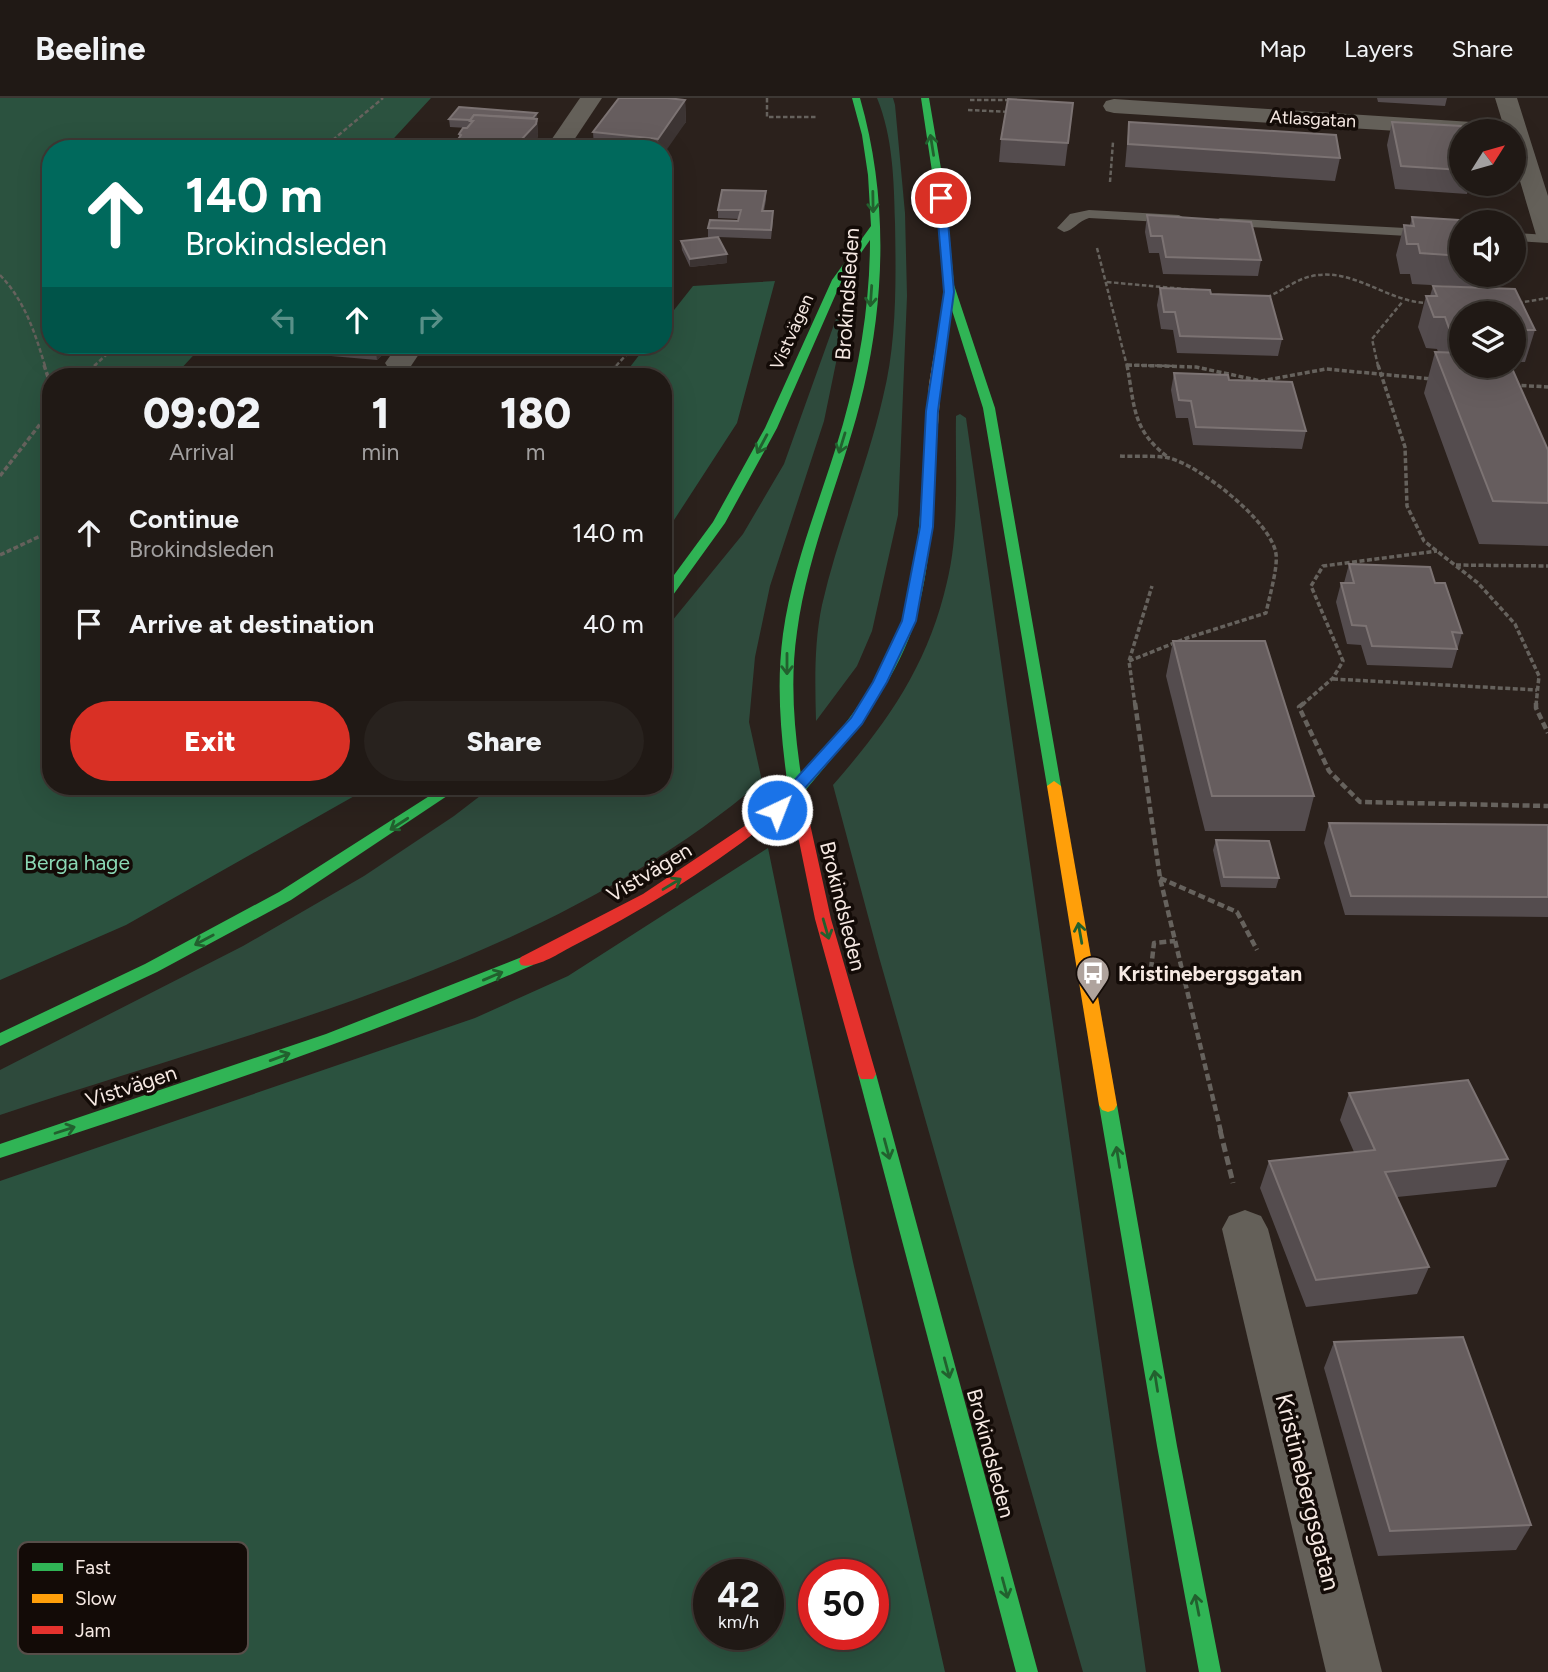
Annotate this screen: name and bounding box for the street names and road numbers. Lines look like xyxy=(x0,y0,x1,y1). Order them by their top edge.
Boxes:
street label: Atlasgatan xyxy=(1269,106,1357,132)
street label: Brokindsleden xyxy=(830,227,864,361)
street label: Vistvägen xyxy=(766,291,818,373)
street label: Vistvägen xyxy=(602,837,696,907)
street label: Brokindsleden xyxy=(815,839,871,973)
street label: Vistvägen xyxy=(82,1060,180,1112)
street label: Brokindsleden xyxy=(962,1386,1020,1520)
street label: Kristinebergsgatan xyxy=(1269,1390,1347,1594)

